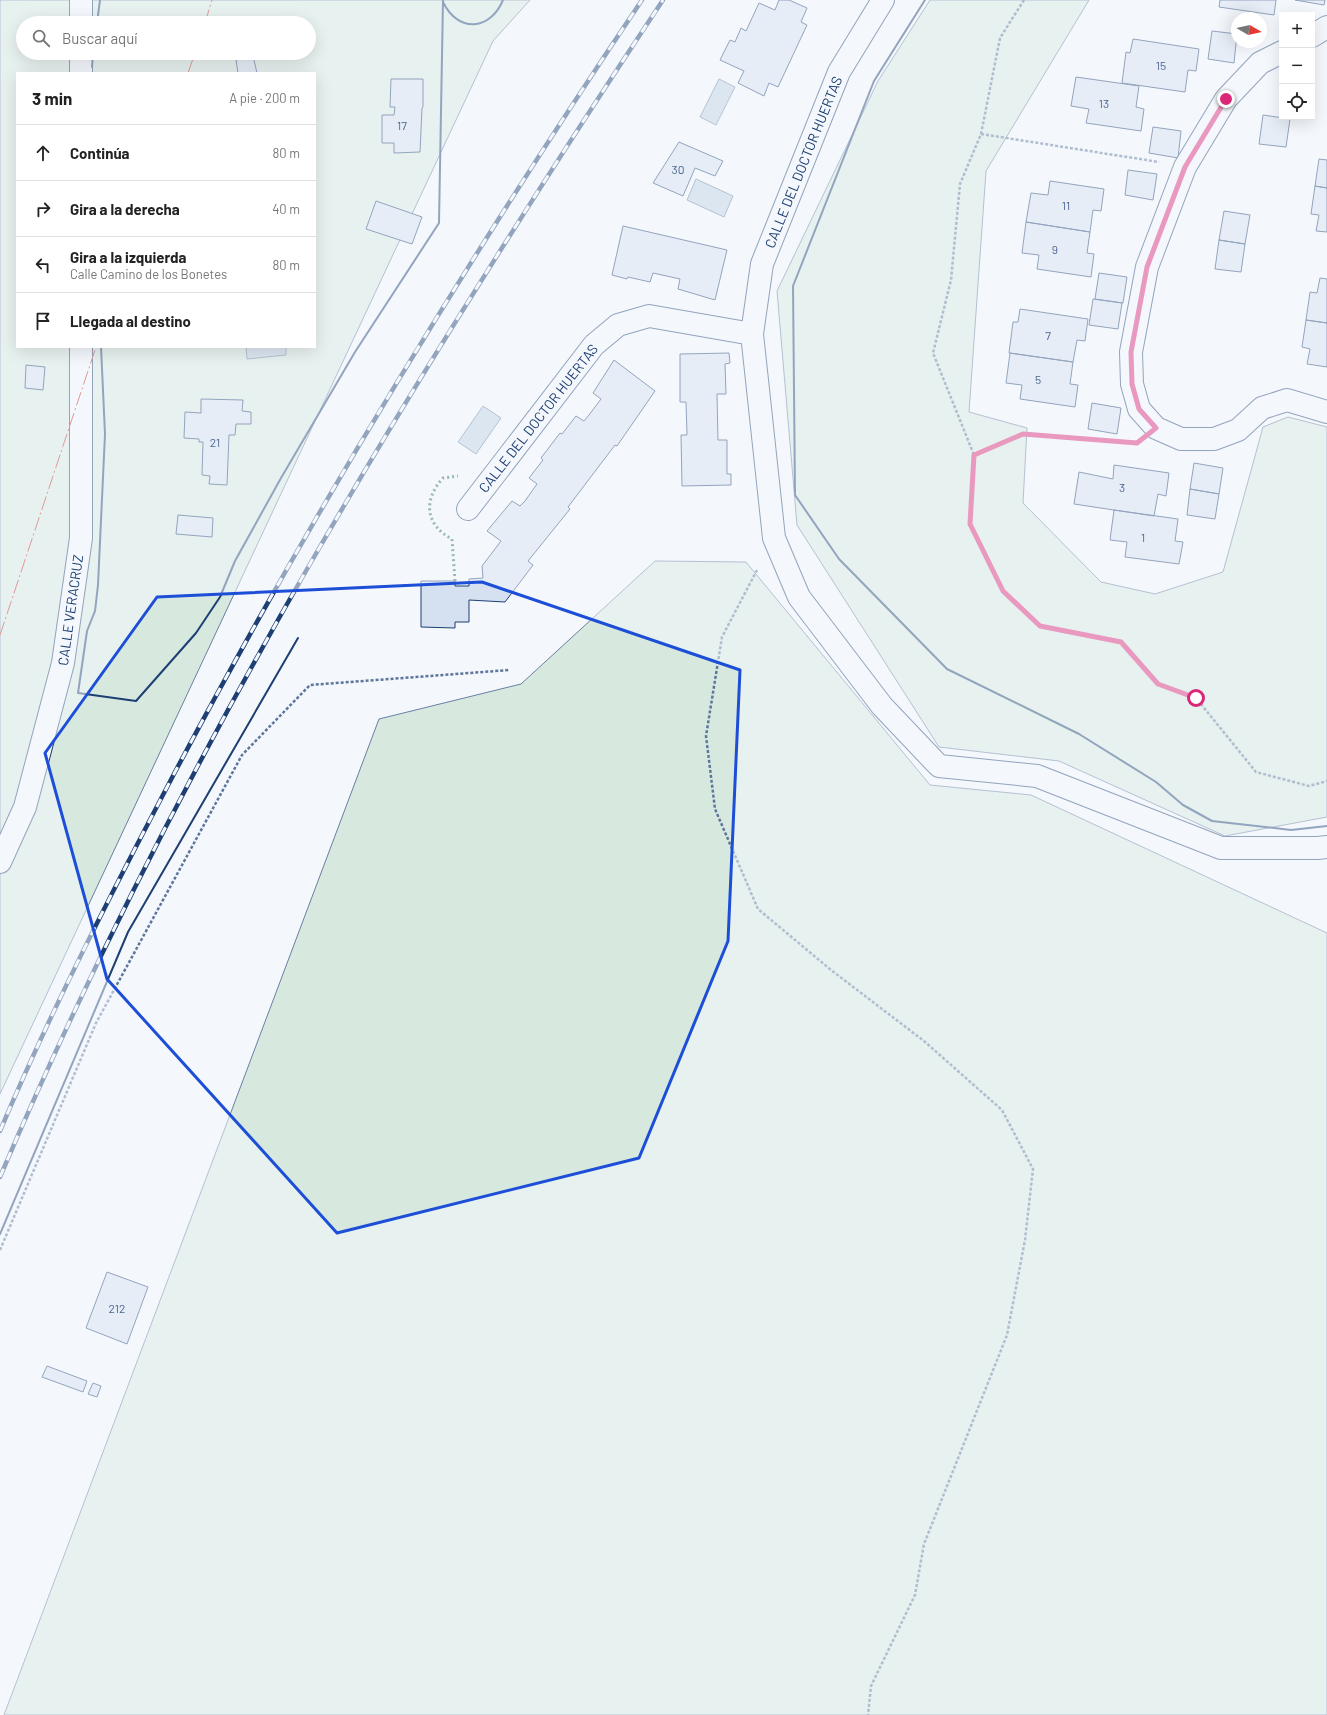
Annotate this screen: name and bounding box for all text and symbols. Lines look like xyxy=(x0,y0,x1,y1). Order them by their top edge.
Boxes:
north arrow xyxy=(1231,12,1267,48)
map controls xyxy=(1279,12,1315,120)
button: + xyxy=(1279,12,1315,48)
search box xyxy=(16,16,316,60)
icon: search xyxy=(30,27,52,49)
text: Buscar aquí xyxy=(62,29,138,47)
button: − xyxy=(1279,48,1315,84)
house number: 15 xyxy=(1156,58,1166,72)
street label: CALLE DEL DOCTOR HUERTAS xyxy=(761,74,845,250)
button: locate xyxy=(1279,84,1315,120)
text: 3 min xyxy=(32,88,72,108)
text: A pie · 200 m xyxy=(229,90,300,106)
route end xyxy=(1217,90,1235,108)
house number: 13 xyxy=(1099,96,1109,110)
house number: 17 xyxy=(397,118,407,132)
icon: ahead xyxy=(32,142,54,164)
text: Continúa xyxy=(70,144,130,162)
text: 80 m xyxy=(273,145,300,161)
house number: 30 xyxy=(672,162,684,176)
icon: right xyxy=(32,198,54,220)
house number: 11 xyxy=(1062,198,1070,212)
text: Gira a la derecha xyxy=(70,200,180,218)
text: 40 m xyxy=(272,201,300,217)
house number: 9 xyxy=(1052,242,1058,256)
text: Gira a la izquierda xyxy=(70,248,186,266)
icon: left xyxy=(32,254,54,276)
text: 80 m xyxy=(273,257,300,273)
text: Calle Camino de los Bonetes xyxy=(70,266,227,282)
icon: arrive xyxy=(32,310,54,332)
text: Llegada al destino xyxy=(70,312,191,330)
house number: 7 xyxy=(1045,328,1051,342)
street label: CALLE DEL DOCTOR HUERTAS xyxy=(475,340,601,496)
house number: 5 xyxy=(1035,372,1041,386)
house number: 21 xyxy=(210,435,220,449)
house number: 3 xyxy=(1119,480,1125,494)
house number: 1 xyxy=(1141,530,1145,544)
street label: CALLE VERACRUZ xyxy=(54,553,86,667)
route start xyxy=(1187,689,1205,707)
house number: 212 xyxy=(109,1301,125,1315)

